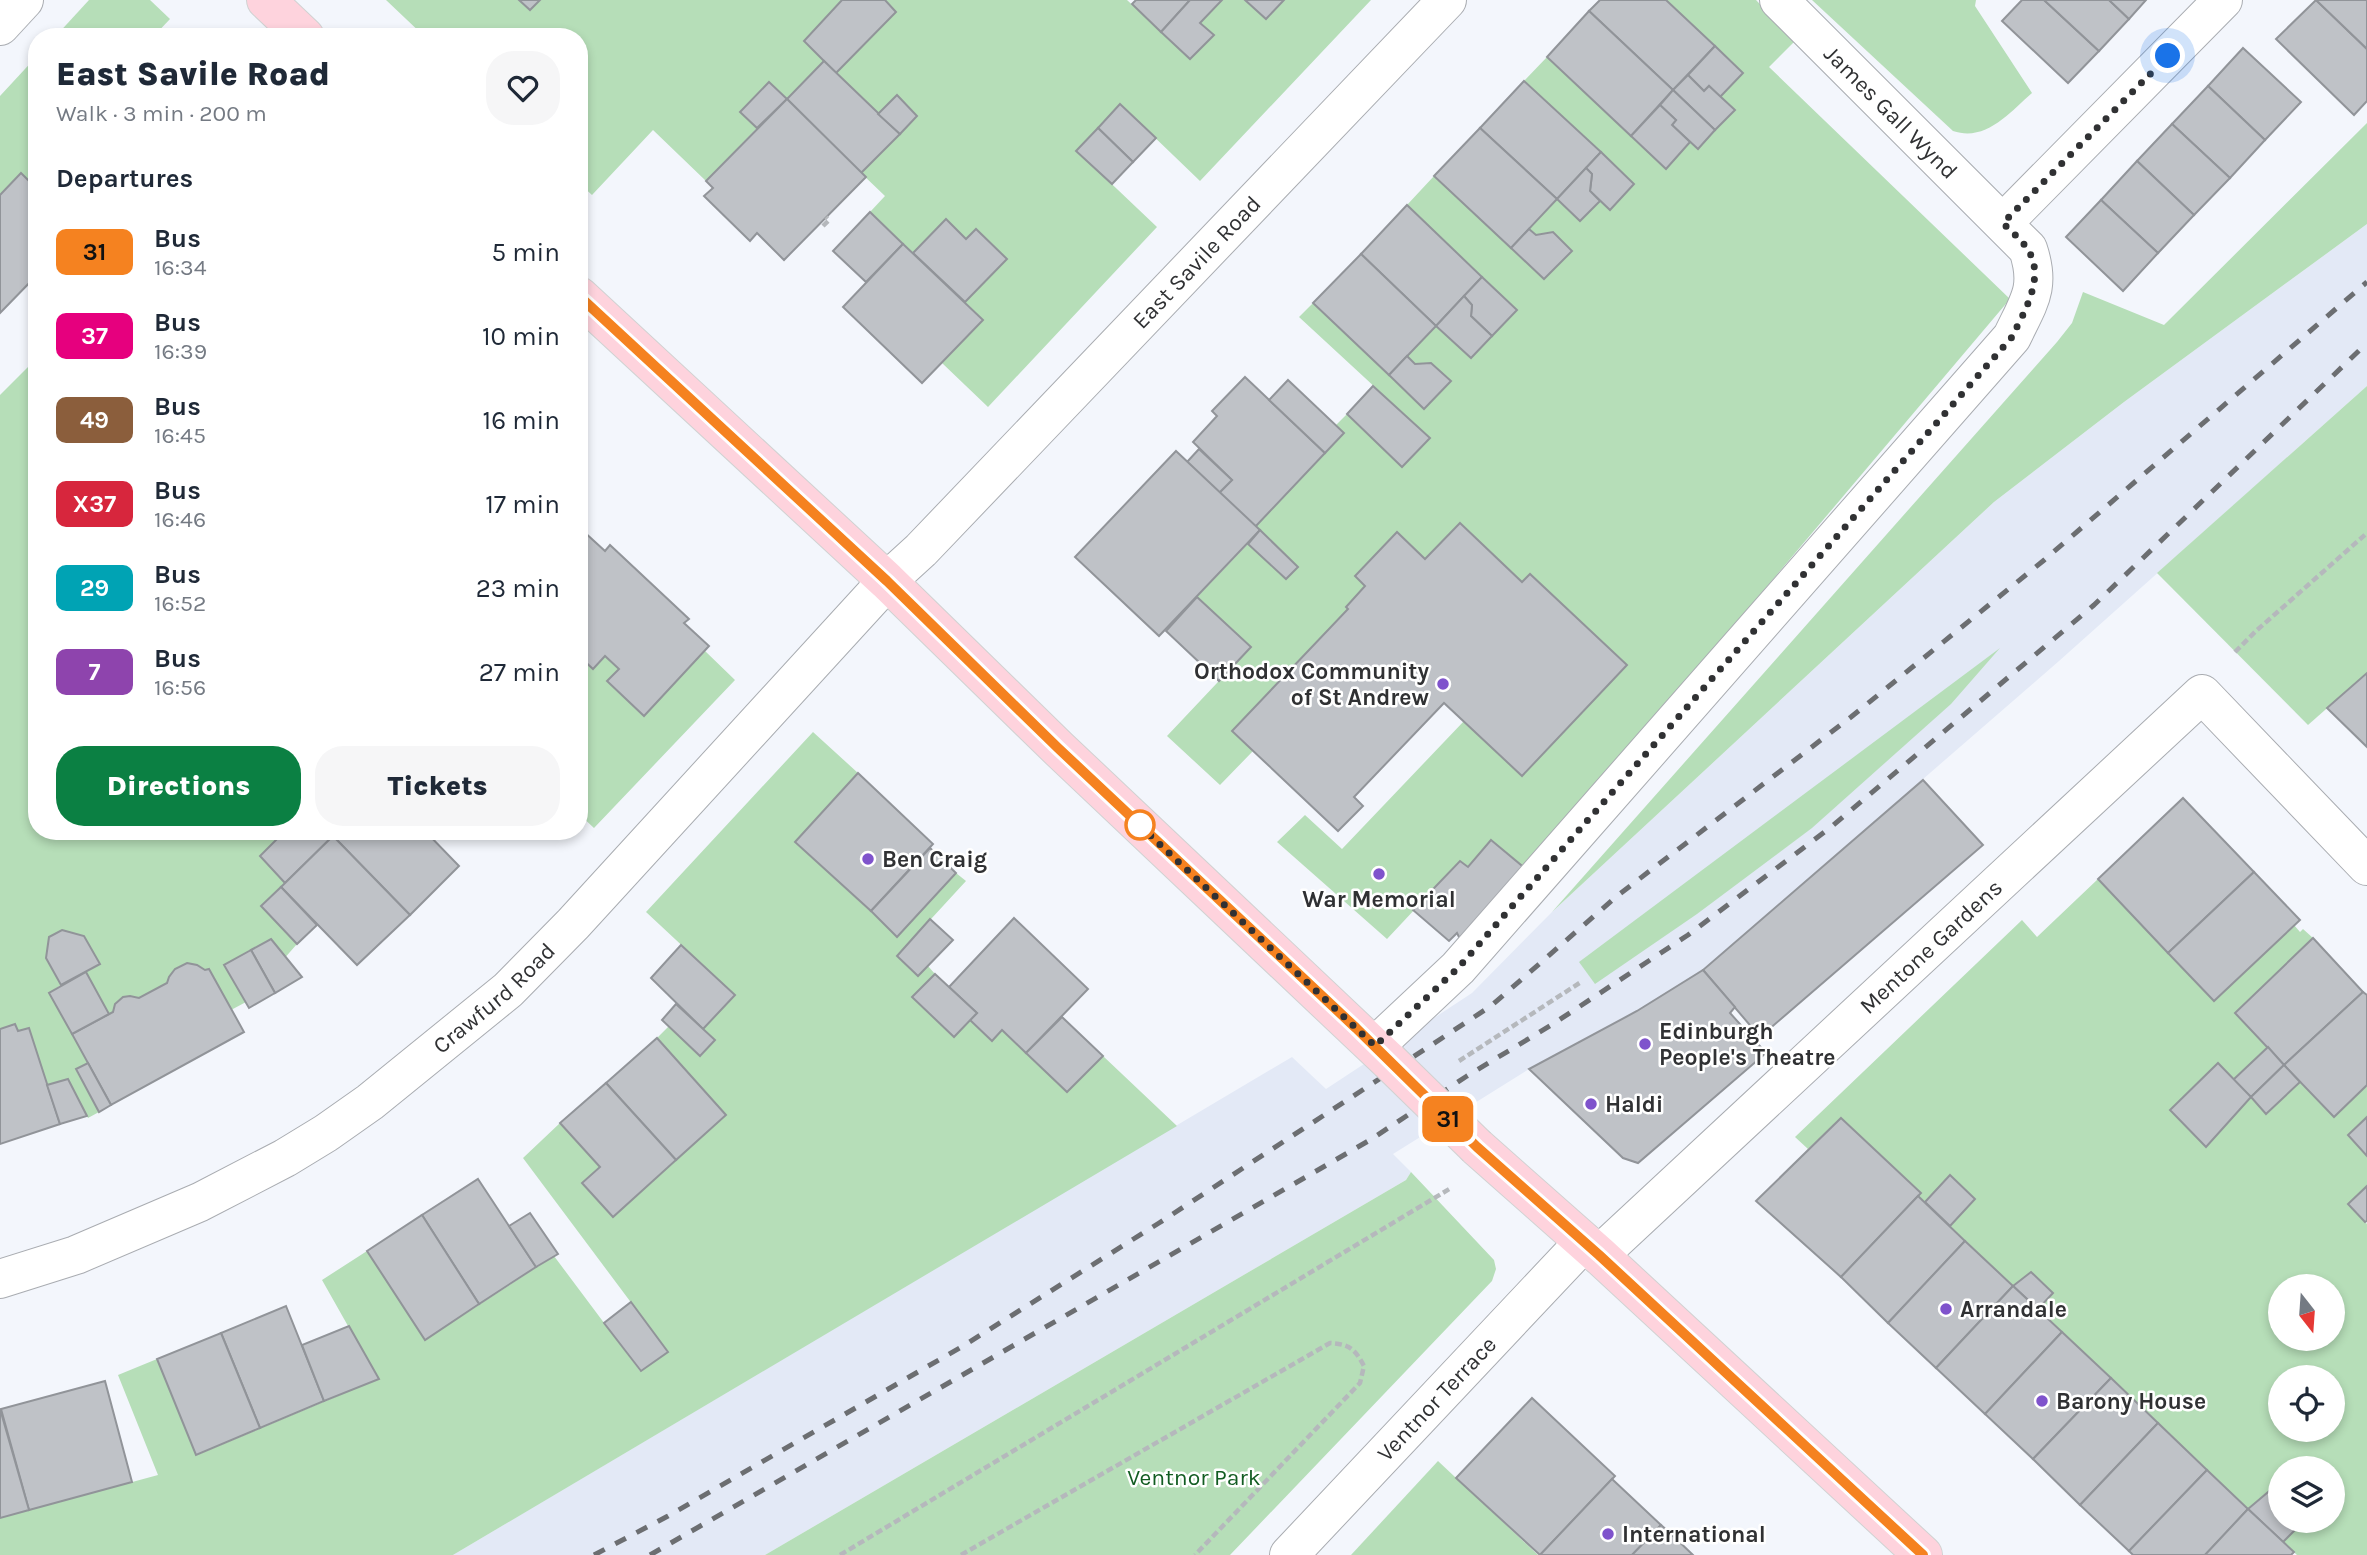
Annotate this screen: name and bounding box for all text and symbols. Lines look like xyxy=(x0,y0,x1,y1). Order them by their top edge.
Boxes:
your location xyxy=(2150,38,2185,73)
street label: James Gall Wynd xyxy=(1818,40,1963,185)
button: heart xyxy=(486,51,560,125)
text: East Savile Road xyxy=(56,55,330,93)
text: Walk · 3 min · 200 m xyxy=(56,100,267,127)
text: Departures xyxy=(56,163,193,194)
street label: East Savile Road xyxy=(1127,190,1267,334)
text: Bus xyxy=(154,223,201,254)
text: 5 min xyxy=(491,237,560,268)
text: 31 xyxy=(83,238,106,266)
text: 16:34 xyxy=(154,254,207,281)
text: Bus xyxy=(154,307,201,338)
text: 10 min xyxy=(482,321,560,352)
text: 37 xyxy=(81,322,108,350)
text: 16:39 xyxy=(154,338,207,365)
text: Bus xyxy=(154,391,201,422)
text: 16 min xyxy=(483,405,560,436)
text: 49 xyxy=(80,406,109,434)
text: 16:45 xyxy=(154,422,206,449)
text: Bus xyxy=(154,475,201,506)
text: 17 min xyxy=(485,489,560,520)
text: X37 xyxy=(73,490,116,518)
text: 16:46 xyxy=(154,506,206,533)
text: Bus xyxy=(154,559,201,590)
text: 23 min xyxy=(476,573,560,604)
text: 29 xyxy=(80,574,109,602)
text: 16:52 xyxy=(154,590,206,617)
text: Bus xyxy=(154,643,201,674)
text: 27 min xyxy=(479,657,560,688)
text: 7 xyxy=(89,658,100,686)
place label: Orthodox Community of St Andrew xyxy=(1194,658,1430,711)
text: 16:56 xyxy=(154,674,206,701)
marker: Orthodox Community of St Andrew xyxy=(1435,676,1451,692)
button: Directions xyxy=(56,746,301,826)
button: Tickets xyxy=(315,746,560,826)
unlabelled marker xyxy=(1125,810,1155,840)
place label: Ben Craig xyxy=(882,846,987,873)
marker: Ben Craig xyxy=(860,851,876,867)
marker: War Memorial xyxy=(1371,866,1387,882)
street label: Mentone Gardens xyxy=(1854,874,2008,1020)
place label: War Memorial xyxy=(1302,886,1456,913)
street label: Crawfurd Road xyxy=(428,937,561,1059)
place label: Edinburgh People's Theatre xyxy=(1659,1018,1835,1071)
marker: Edinburgh People's Theatre xyxy=(1637,1036,1653,1052)
place label: Haldi xyxy=(1605,1091,1663,1118)
line badge: 31 xyxy=(1416,1096,1480,1142)
marker: Haldi xyxy=(1583,1096,1599,1112)
text: 31 xyxy=(1436,1105,1460,1133)
north arrow xyxy=(2268,1274,2345,1351)
map controls xyxy=(2268,1274,2345,1533)
place label: Arrandale xyxy=(1960,1296,2067,1323)
marker: Arrandale xyxy=(1938,1301,1954,1317)
street label: Ventnor Terrace xyxy=(1372,1331,1502,1467)
button: locate xyxy=(2268,1365,2345,1442)
place label: Barony House xyxy=(2056,1388,2206,1415)
marker: Barony House xyxy=(2034,1393,2050,1409)
button: layers xyxy=(2268,1456,2345,1533)
park label: Ventnor Park xyxy=(1127,1464,1261,1491)
place label: International xyxy=(1622,1521,1766,1548)
marker: International xyxy=(1600,1526,1616,1542)

